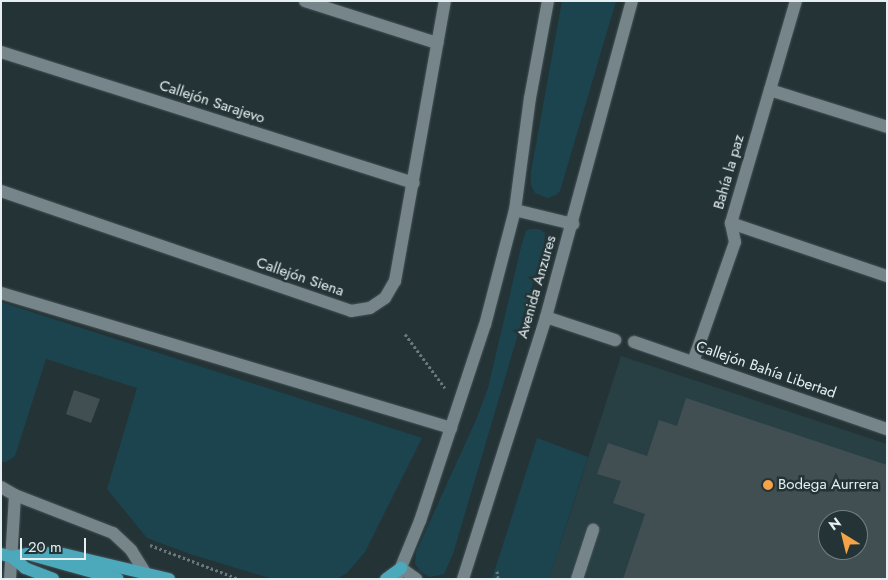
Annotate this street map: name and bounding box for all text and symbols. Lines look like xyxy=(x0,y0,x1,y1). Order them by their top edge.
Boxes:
street label: Callejón Sarajevo xyxy=(157,76,267,128)
street label: Bahía la paz xyxy=(710,133,748,211)
street label: Avenida Anzures xyxy=(514,233,560,341)
street label: Callejón Siena xyxy=(254,254,346,300)
street label: Callejón Bahía Libertad xyxy=(694,338,838,402)
place label: Bodega Aurrera xyxy=(778,476,879,494)
marker: Bodega Aurrera xyxy=(762,479,774,491)
north arrow xyxy=(818,510,868,560)
text: N xyxy=(824,512,845,535)
scale bar xyxy=(22,528,89,560)
text: 20 m xyxy=(28,536,62,558)

